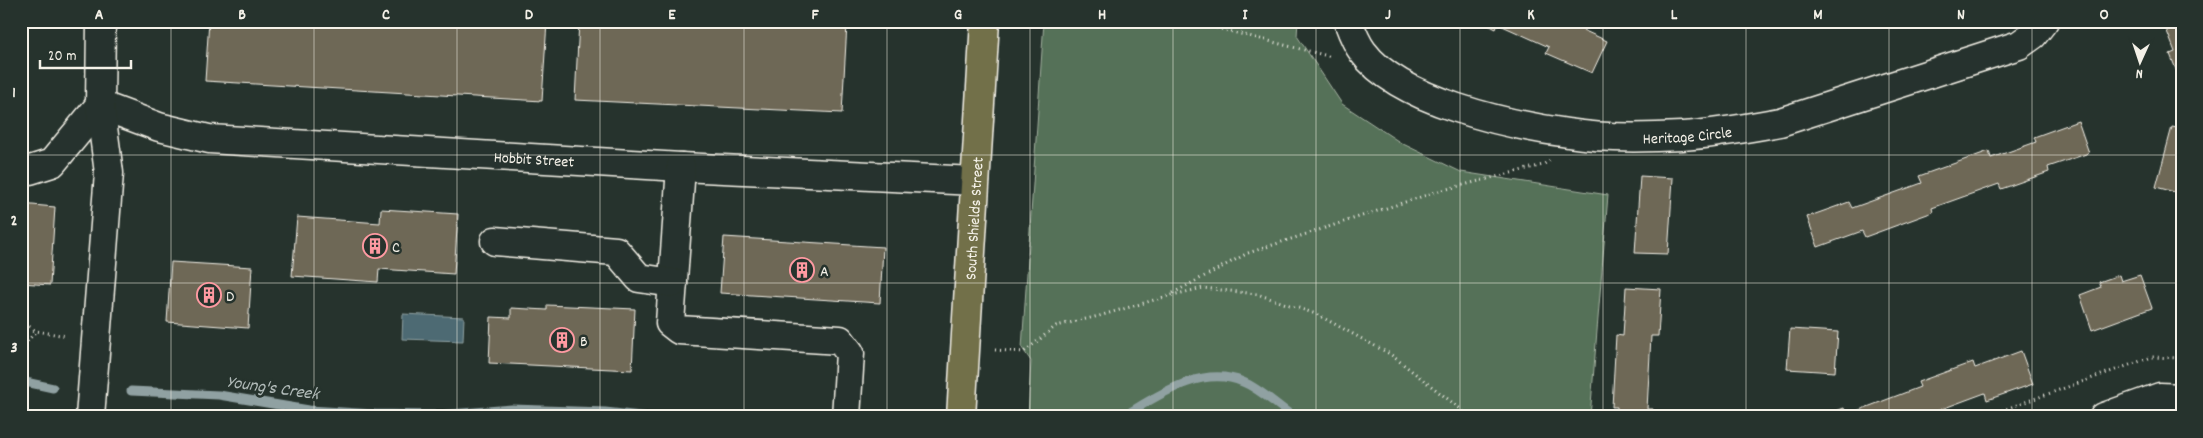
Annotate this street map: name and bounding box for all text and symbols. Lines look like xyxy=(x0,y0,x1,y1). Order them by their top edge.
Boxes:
text: A xyxy=(95,4,104,27)
text: B xyxy=(238,4,246,27)
text: C xyxy=(382,4,390,27)
text: D xyxy=(525,4,534,27)
text: E xyxy=(668,4,676,27)
text: F xyxy=(811,4,819,27)
text: G xyxy=(954,4,962,27)
text: H xyxy=(1098,4,1106,27)
text: I xyxy=(1243,4,1249,27)
text: J xyxy=(1385,4,1391,27)
text: K xyxy=(1527,4,1535,27)
text: L xyxy=(1671,4,1678,27)
text: M xyxy=(1813,4,1823,27)
text: N xyxy=(1957,4,1965,27)
text: O xyxy=(2099,4,2109,27)
scale bar xyxy=(40,38,131,70)
north arrow xyxy=(2116,38,2166,88)
text: 20 m xyxy=(48,46,76,68)
text: N xyxy=(2135,63,2143,83)
text: 1 xyxy=(12,82,16,105)
street label: Heritage Circle xyxy=(1642,122,1734,151)
street label: Hobbit Street xyxy=(493,147,575,175)
street label: South Shields Street xyxy=(960,156,991,281)
text: 2 xyxy=(11,210,18,233)
building icon: C xyxy=(362,233,388,259)
place label: C xyxy=(392,237,400,260)
building icon: A xyxy=(789,257,815,283)
place label: A xyxy=(820,261,829,284)
building icon: D xyxy=(196,282,222,308)
place label: D xyxy=(226,286,234,309)
building icon: B xyxy=(549,327,575,353)
place label: B xyxy=(580,331,588,354)
text: 3 xyxy=(10,337,18,360)
water label: Young's Creek xyxy=(225,371,322,409)

